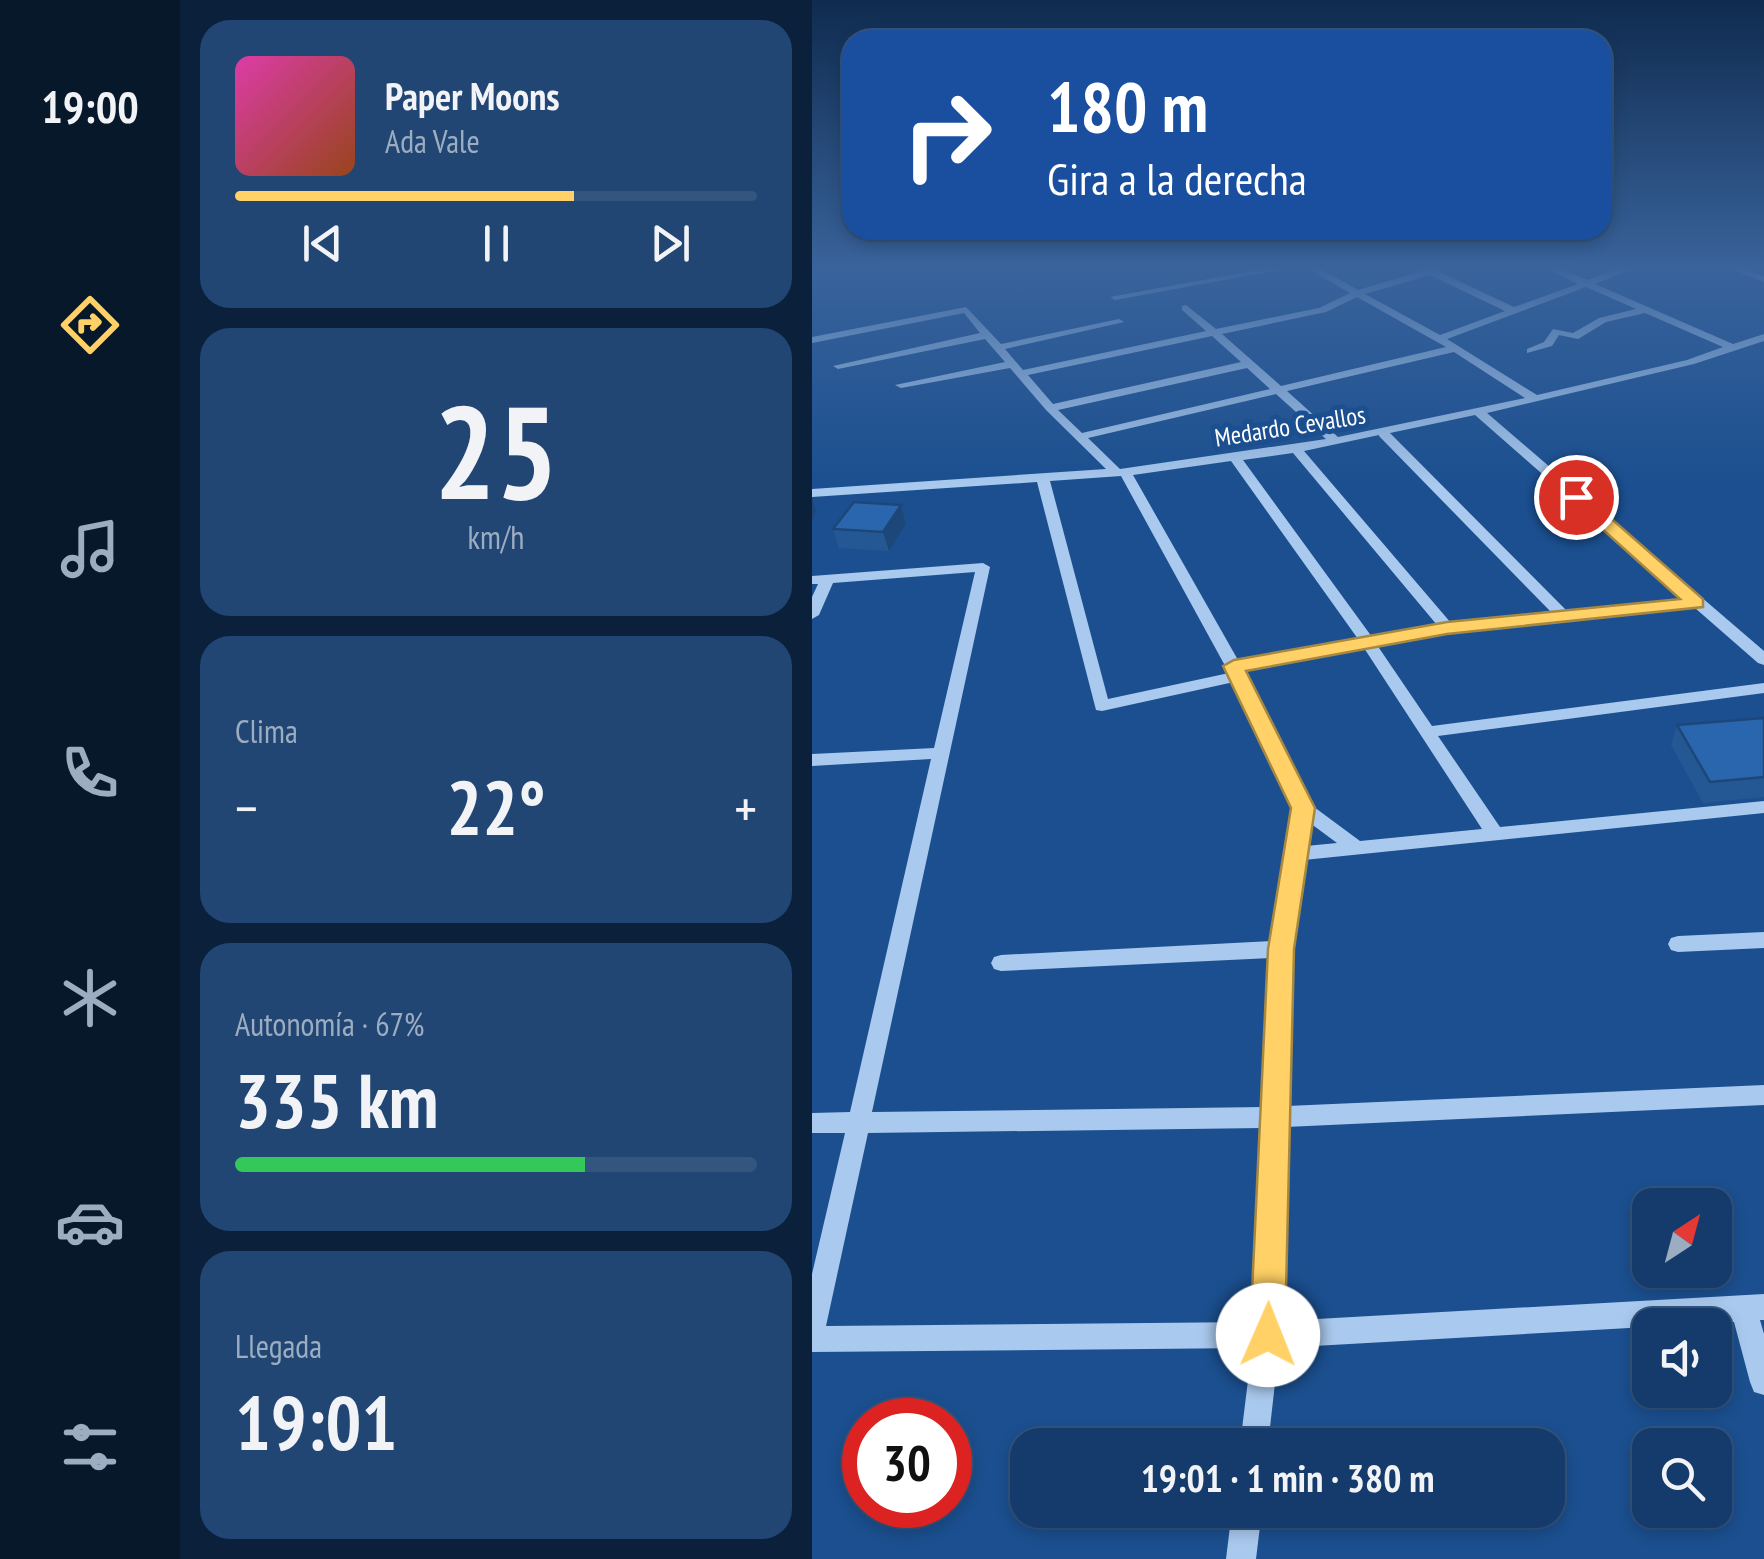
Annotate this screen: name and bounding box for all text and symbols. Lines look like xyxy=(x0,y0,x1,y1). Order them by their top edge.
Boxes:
text: 180 m xyxy=(1047,61,1208,151)
icon: right xyxy=(882,70,1012,200)
text: Paper Moons xyxy=(385,71,560,120)
text: 19:00 xyxy=(41,77,139,135)
text: Ada Vale xyxy=(385,120,480,162)
text: Gira a la derecha xyxy=(1047,149,1307,207)
icon: previous xyxy=(295,216,350,271)
icon: pause xyxy=(469,216,524,271)
icon: next xyxy=(643,216,698,271)
icon: directions xyxy=(55,290,125,360)
text: 25 xyxy=(434,367,558,535)
street label: Medardo Cevallos xyxy=(1212,398,1368,454)
pin xyxy=(1534,455,1619,540)
icon: arrive xyxy=(1549,470,1604,525)
icon: music xyxy=(55,514,125,584)
text: km/h xyxy=(468,516,524,558)
text: Clima xyxy=(235,710,298,752)
icon: phone xyxy=(55,738,125,808)
text: 22° xyxy=(446,759,546,856)
text: − xyxy=(235,772,258,843)
text: + xyxy=(734,772,757,843)
icon: climate xyxy=(55,963,125,1033)
text: Autonomía · 67% xyxy=(235,1003,424,1045)
text: 335 km xyxy=(235,1052,439,1149)
icon: car xyxy=(55,1187,125,1257)
north arrow xyxy=(1632,1188,1732,1288)
map controls xyxy=(1632,1188,1732,1528)
position arrow xyxy=(1216,1283,1320,1387)
button: sound xyxy=(1632,1308,1732,1408)
text: Llegada xyxy=(235,1325,322,1367)
text: 19:01 xyxy=(235,1374,397,1471)
speed limit sign: 30 xyxy=(842,1398,972,1528)
icon: filters xyxy=(55,1412,125,1482)
button: search xyxy=(1632,1428,1732,1528)
text: 19:01 · 1 min · 380 m xyxy=(1141,1453,1434,1502)

